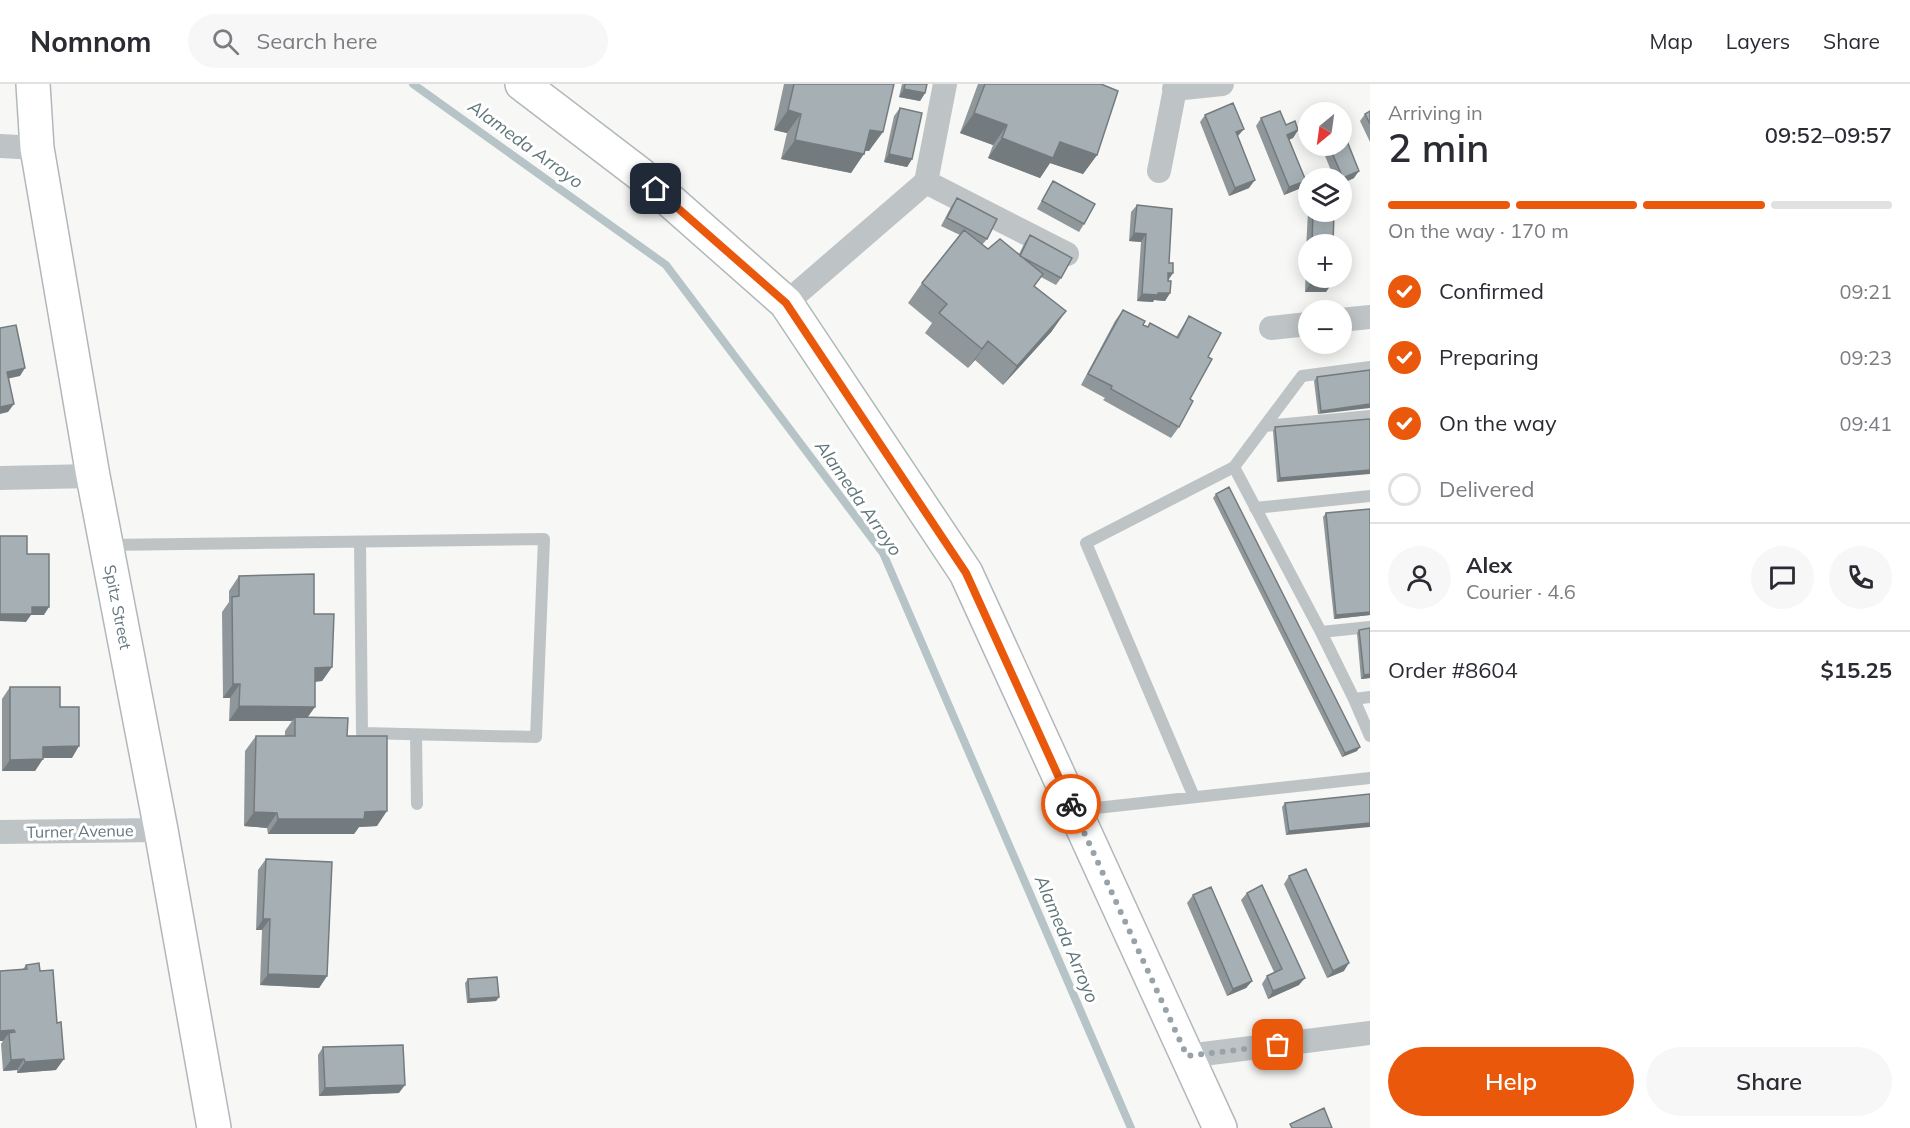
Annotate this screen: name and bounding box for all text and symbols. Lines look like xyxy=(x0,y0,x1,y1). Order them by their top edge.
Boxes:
search box xyxy=(188,14,608,68)
text: Nomnom xyxy=(30,24,152,59)
icon: search xyxy=(209,25,242,58)
text: Search here xyxy=(257,27,377,55)
text: Map xyxy=(1650,28,1693,54)
text: Layers xyxy=(1726,28,1790,54)
text: Share xyxy=(1823,28,1880,54)
water label: Alameda Arroyo xyxy=(463,94,588,193)
text: Arriving in xyxy=(1388,100,1483,125)
north arrow xyxy=(1298,102,1352,156)
map controls xyxy=(1298,102,1352,354)
text: 09:52–09:57 xyxy=(1765,121,1892,149)
text: 2 min xyxy=(1388,123,1489,172)
pin xyxy=(630,163,681,214)
button: layers xyxy=(1298,168,1352,222)
icon: home xyxy=(639,172,672,205)
text: On the way · 170 m xyxy=(1388,218,1569,243)
button: + xyxy=(1298,234,1352,288)
icon: check xyxy=(1388,275,1421,308)
text: Confirmed xyxy=(1439,277,1544,305)
text: 09:21 xyxy=(1839,279,1892,304)
button: − xyxy=(1298,300,1352,354)
icon: check xyxy=(1388,341,1421,374)
text: Preparing xyxy=(1439,343,1539,371)
text: 09:23 xyxy=(1839,345,1892,370)
icon: check xyxy=(1388,407,1421,440)
text: On the way xyxy=(1439,409,1557,437)
text: 09:41 xyxy=(1839,411,1892,436)
water label: Alameda Arroyo xyxy=(810,435,907,560)
text: Delivered xyxy=(1439,475,1534,503)
button: person xyxy=(1388,546,1451,609)
button: chat xyxy=(1751,546,1814,609)
button: phone xyxy=(1829,546,1892,609)
text: Alex xyxy=(1466,551,1512,579)
street label: Spitz Street xyxy=(100,563,136,651)
text: Courier · 4.6 xyxy=(1466,579,1576,604)
text: Order #8604 xyxy=(1388,656,1518,684)
text: $15.25 xyxy=(1821,656,1892,684)
courier xyxy=(1041,774,1101,834)
icon: bike xyxy=(1055,788,1088,821)
street label: Turner Avenue xyxy=(26,820,134,842)
water label: Alameda Arroyo xyxy=(1029,871,1104,1006)
pin xyxy=(1252,1019,1303,1070)
icon: bag xyxy=(1261,1028,1294,1061)
button: Help xyxy=(1388,1047,1634,1116)
button: Share xyxy=(1646,1047,1892,1116)

